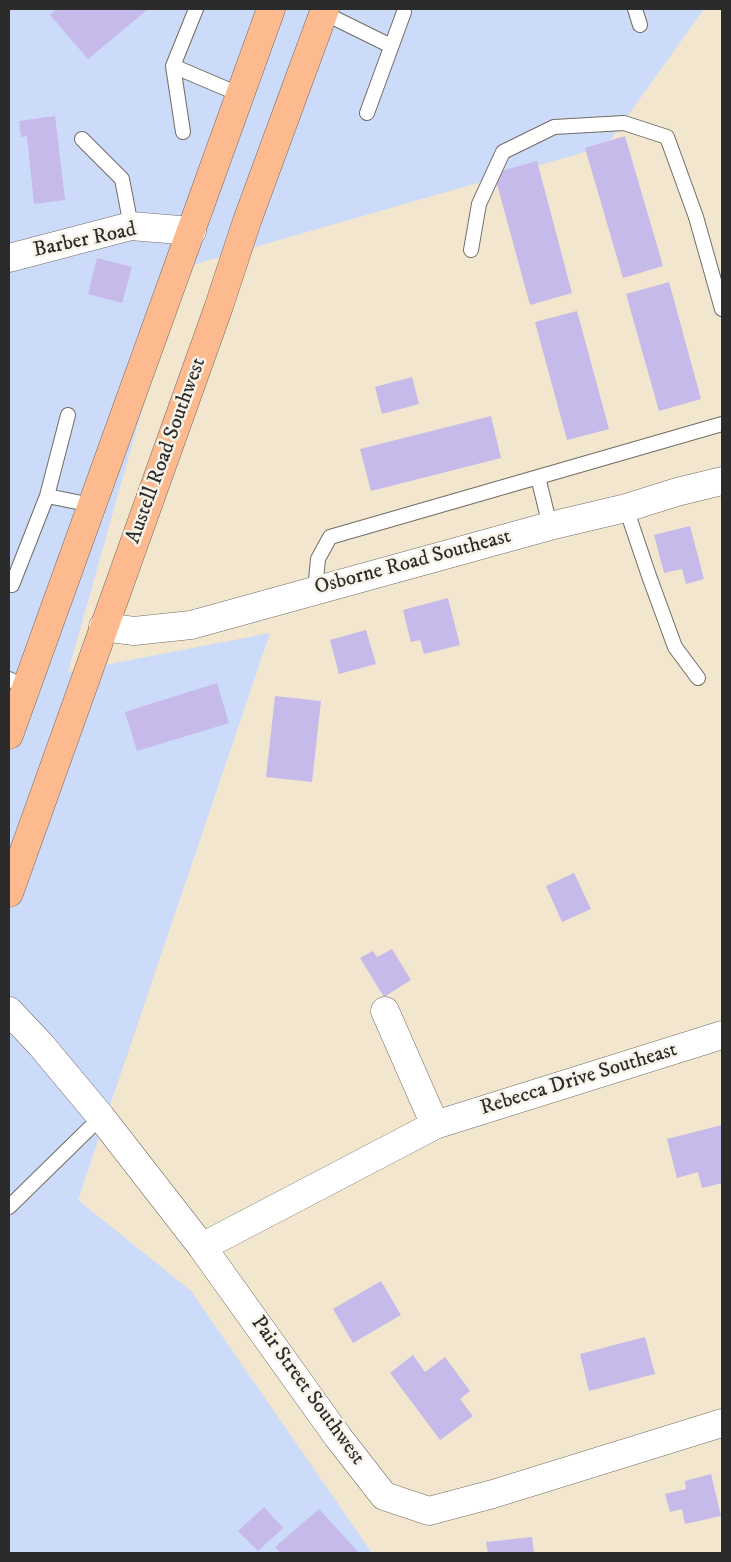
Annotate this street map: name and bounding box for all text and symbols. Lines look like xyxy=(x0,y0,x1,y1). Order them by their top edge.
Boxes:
street label: Barber Road xyxy=(31,218,139,264)
street label: Austell Road Southwest xyxy=(122,355,212,547)
street label: Osborne Road Southeast xyxy=(312,525,514,601)
street label: Rebecca Drive Southeast xyxy=(478,1038,680,1122)
street label: Pair Street Southwest xyxy=(245,1312,369,1470)

